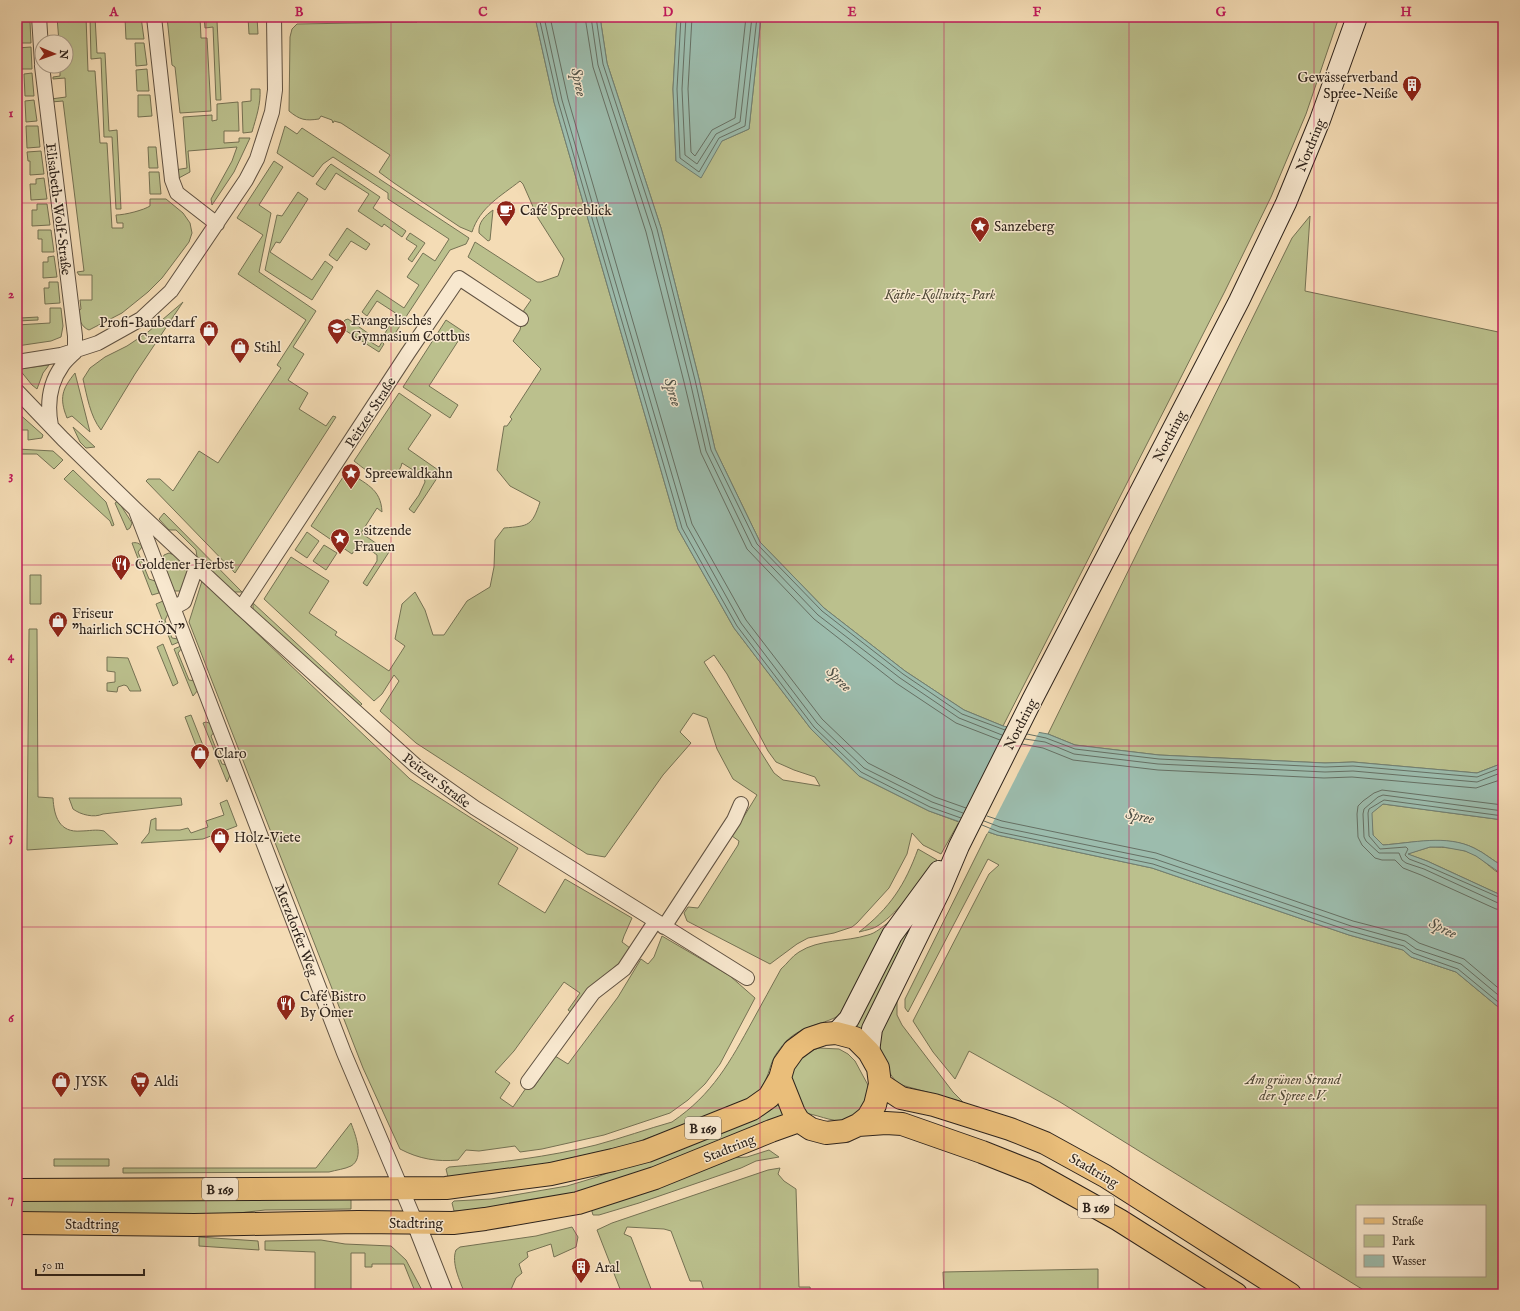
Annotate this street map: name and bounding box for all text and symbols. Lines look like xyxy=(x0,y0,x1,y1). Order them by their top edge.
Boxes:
text: A xyxy=(109,4,120,21)
text: B xyxy=(295,4,304,21)
text: C xyxy=(478,4,488,21)
text: D xyxy=(663,4,674,21)
text: E xyxy=(847,4,857,21)
text: F xyxy=(1033,4,1042,21)
text: G xyxy=(1216,4,1227,21)
text: H xyxy=(1400,4,1412,21)
north arrow xyxy=(34,34,74,74)
text: N xyxy=(56,48,70,60)
water label: Spree xyxy=(566,66,591,98)
place label: Gewässerverband Spree-Neiße xyxy=(1298,69,1399,103)
building icon: Gewässerverband Spree-Neiße xyxy=(1401,74,1423,102)
text: 1 xyxy=(9,105,14,122)
street label: Nordring xyxy=(1292,116,1330,175)
street label: Elisabeth-Wolf-Straße xyxy=(41,142,75,277)
cafe icon: Café Spreeblick xyxy=(495,199,517,227)
place label: Café Spreeblick xyxy=(520,202,612,220)
place icon: Sanzeberg xyxy=(969,215,991,243)
place label: Sanzeberg xyxy=(994,218,1055,236)
text: 2 xyxy=(8,286,14,303)
park label: Käthe-Kollwitz-Park xyxy=(884,286,996,304)
place label: Evangelisches Gymnasium Cottbus xyxy=(351,312,470,346)
place label: Profi-Baubedarf Czentarra xyxy=(99,314,198,348)
school or university icon: Evangelisches Gymnasium Cottbus xyxy=(326,317,348,345)
shop icon: Profi-Baubedarf Czentarra xyxy=(198,319,220,347)
shop icon: Stihl xyxy=(229,336,251,364)
place label: Stihl xyxy=(254,339,281,357)
street label: Peitzer Straße xyxy=(341,373,401,451)
water label: Spree xyxy=(659,376,686,409)
street label: Nordring xyxy=(1149,407,1191,465)
place icon: Spreewaldkahn xyxy=(340,462,362,490)
place label: Spreewaldkahn xyxy=(365,465,453,483)
text: 3 xyxy=(9,467,14,484)
place label: 2 sitzende Frauen xyxy=(354,522,412,556)
place icon: 2 sitzende Frauen xyxy=(329,527,351,555)
restaurant icon: Goldener Herbst xyxy=(110,553,132,581)
place label: Goldener Herbst xyxy=(135,556,234,574)
place label: Friseur "hairlich SCHÖN" xyxy=(72,605,185,639)
shop icon: Friseur "hairlich SCHÖN" xyxy=(47,610,69,638)
text: 4 xyxy=(8,648,15,665)
water label: Spree xyxy=(822,663,856,696)
street label: Nordring xyxy=(1000,695,1042,753)
shop icon: Claro xyxy=(189,742,211,770)
place label: Claro xyxy=(214,745,247,763)
street label: Peitzer Straße xyxy=(399,749,475,813)
water label: Spree xyxy=(1124,804,1156,829)
shop icon: Holz-Viete xyxy=(209,826,231,854)
text: 5 xyxy=(9,829,14,846)
place label: Holz-Viete xyxy=(234,829,301,847)
street label: Merzdorfer Weg xyxy=(270,882,322,979)
water label: Spree xyxy=(1426,914,1460,943)
place label: Café Bistro By Ömer xyxy=(300,988,366,1022)
restaurant icon: Café Bistro By Ömer xyxy=(275,993,297,1021)
text: 6 xyxy=(8,1010,14,1027)
shop icon: JYSK xyxy=(50,1070,72,1098)
supermarket icon: Aldi xyxy=(129,1070,151,1098)
park label: Am grünen Strand der Spree e.V. xyxy=(1243,1071,1342,1105)
place label: JYSK xyxy=(73,1073,108,1091)
place label: Aldi xyxy=(153,1073,179,1091)
road number: B 169 xyxy=(685,1117,721,1139)
street label: Stadtring xyxy=(701,1130,758,1167)
street label: Stadtring xyxy=(1066,1150,1122,1192)
road number: B 169 xyxy=(202,1178,238,1200)
text: 7 xyxy=(8,1191,14,1208)
road number: B 169 xyxy=(1078,1196,1114,1218)
legend xyxy=(1356,1205,1486,1277)
text: Straße xyxy=(1392,1214,1424,1229)
street label: Stadtring xyxy=(389,1215,444,1233)
street label: Stadtring xyxy=(65,1216,120,1234)
text: Park xyxy=(1392,1234,1415,1249)
scale bar xyxy=(36,1251,144,1277)
text: Wasser xyxy=(1392,1254,1427,1269)
building icon: Aral xyxy=(570,1256,592,1284)
text: 50 m xyxy=(42,1258,64,1273)
place label: Aral xyxy=(594,1259,620,1277)

